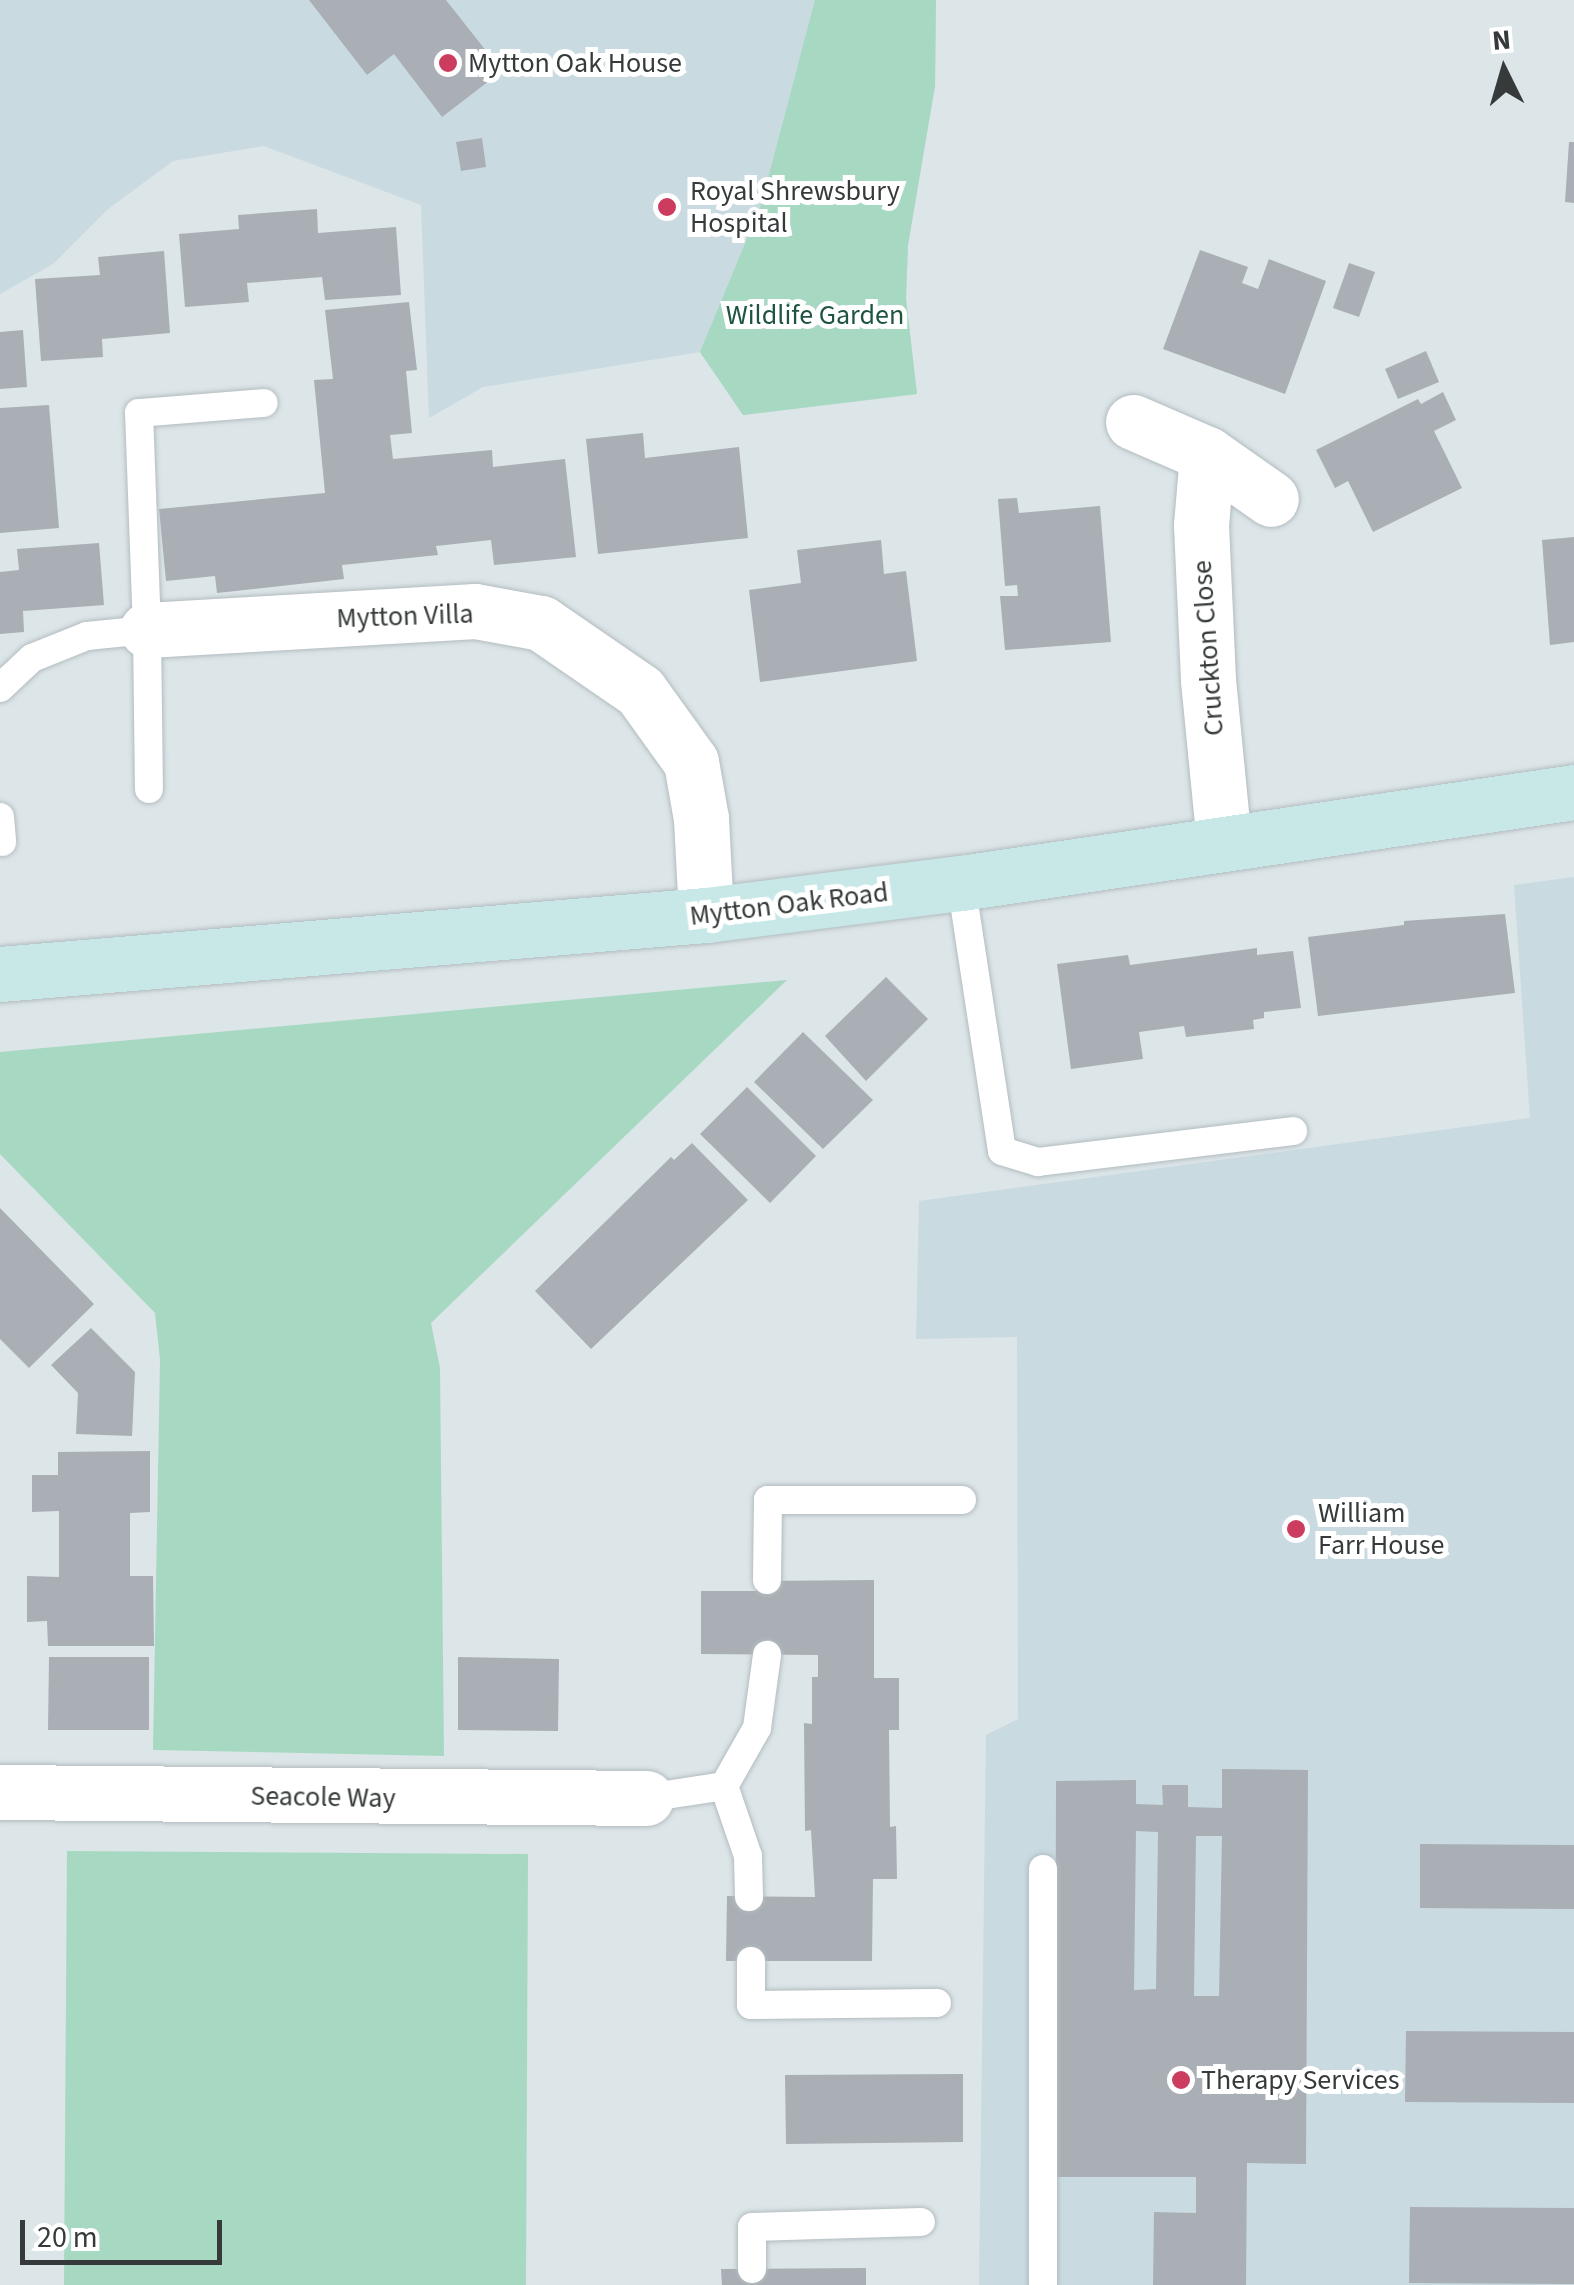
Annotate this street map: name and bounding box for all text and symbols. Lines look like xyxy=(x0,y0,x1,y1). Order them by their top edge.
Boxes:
text: N xyxy=(1490,19,1512,61)
north arrow xyxy=(1454,20,1554,120)
place label: Mytton Oak House xyxy=(468,46,682,80)
marker: Mytton Oak House xyxy=(437,52,459,74)
place label: Royal Shrewsbury Hospital xyxy=(690,174,900,240)
marker: Royal Shrewsbury Hospital xyxy=(654,194,680,220)
park label: Wildlife Garden xyxy=(726,298,904,332)
street label: Cruckton Close xyxy=(1185,559,1231,737)
street label: Mytton Villa xyxy=(336,597,474,635)
street label: Mytton Oak Road xyxy=(688,875,890,933)
place label: William Farr House xyxy=(1318,1496,1444,1562)
marker: William Farr House xyxy=(1283,1516,1309,1542)
street label: Seacole Way xyxy=(250,1779,396,1815)
place label: Therapy Services xyxy=(1201,2063,1399,2097)
marker: Therapy Services xyxy=(1170,2069,1192,2091)
scale bar xyxy=(25,2200,228,2262)
text: 20 m xyxy=(37,2216,98,2259)

